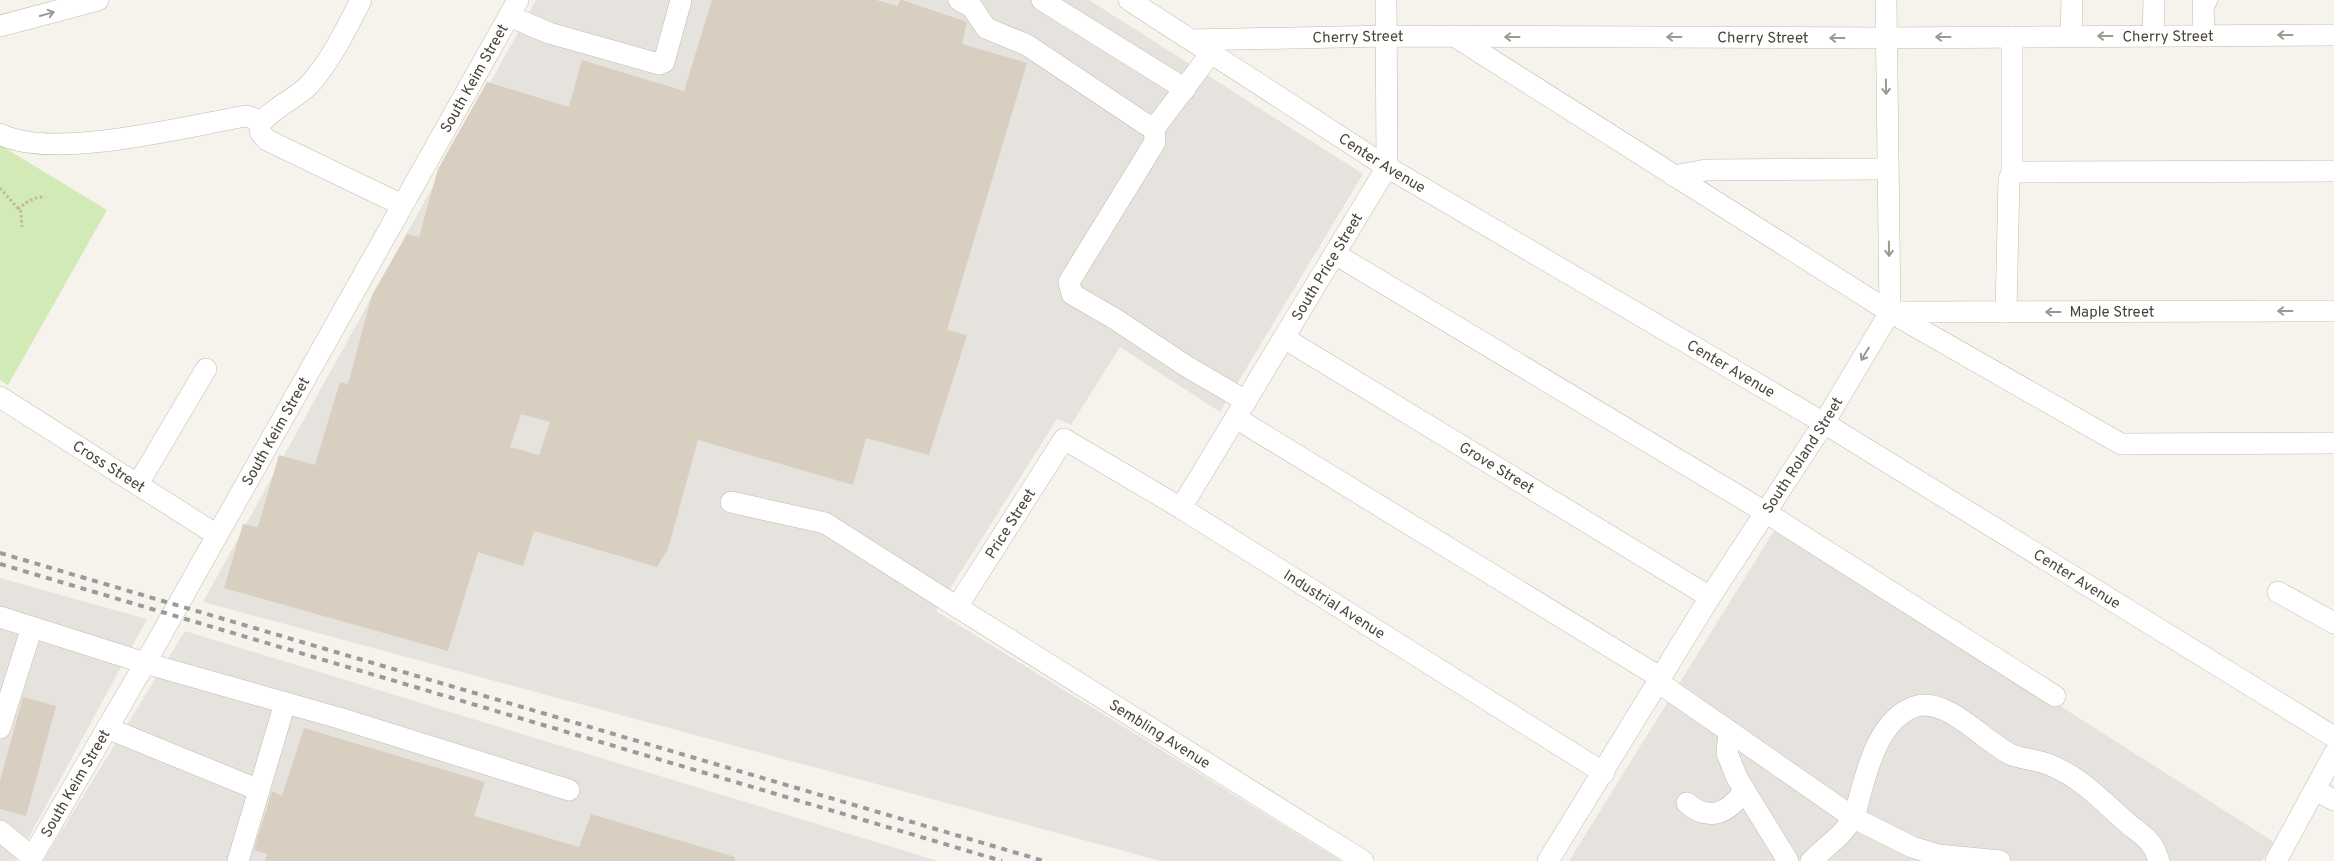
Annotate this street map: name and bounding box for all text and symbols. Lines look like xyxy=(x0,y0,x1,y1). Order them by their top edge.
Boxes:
one-way arrow xyxy=(39,8,55,18)
street label: South Keim Street xyxy=(437,21,514,137)
street label: Cherry Street xyxy=(1312,28,1404,49)
street label: Cherry Street xyxy=(2122,28,2214,47)
street label: Cherry Street xyxy=(1717,29,1809,49)
one-way arrow xyxy=(2278,30,2294,40)
one-way arrow xyxy=(2098,31,2114,41)
one-way arrow xyxy=(1504,32,1520,42)
one-way arrow xyxy=(1666,32,1682,42)
one-way arrow xyxy=(1829,33,1845,43)
one-way arrow xyxy=(1935,33,1951,42)
one-way arrow xyxy=(1881,78,1891,94)
street label: Center Avenue xyxy=(1334,130,1428,198)
street label: South Price Street xyxy=(1288,210,1368,325)
one-way arrow xyxy=(1884,240,1894,257)
street label: Maple Street xyxy=(2069,303,2155,323)
one-way arrow xyxy=(2278,306,2294,316)
one-way arrow xyxy=(2045,307,2062,317)
street label: Center Avenue xyxy=(1683,337,1778,403)
one-way arrow xyxy=(1859,347,1869,361)
street label: South Keim Street xyxy=(239,374,315,490)
street label: South Roland Street xyxy=(1759,394,1848,518)
street label: Cross Street xyxy=(68,437,148,498)
street label: Grove Street xyxy=(1455,439,1537,499)
street label: Price Street xyxy=(982,486,1041,563)
street label: Center Avenue xyxy=(2029,546,2123,614)
street label: Industrial Avenue xyxy=(1279,566,1388,644)
street label: Sembling Avenue xyxy=(1105,696,1213,774)
street label: South Keim Street xyxy=(38,726,115,841)

